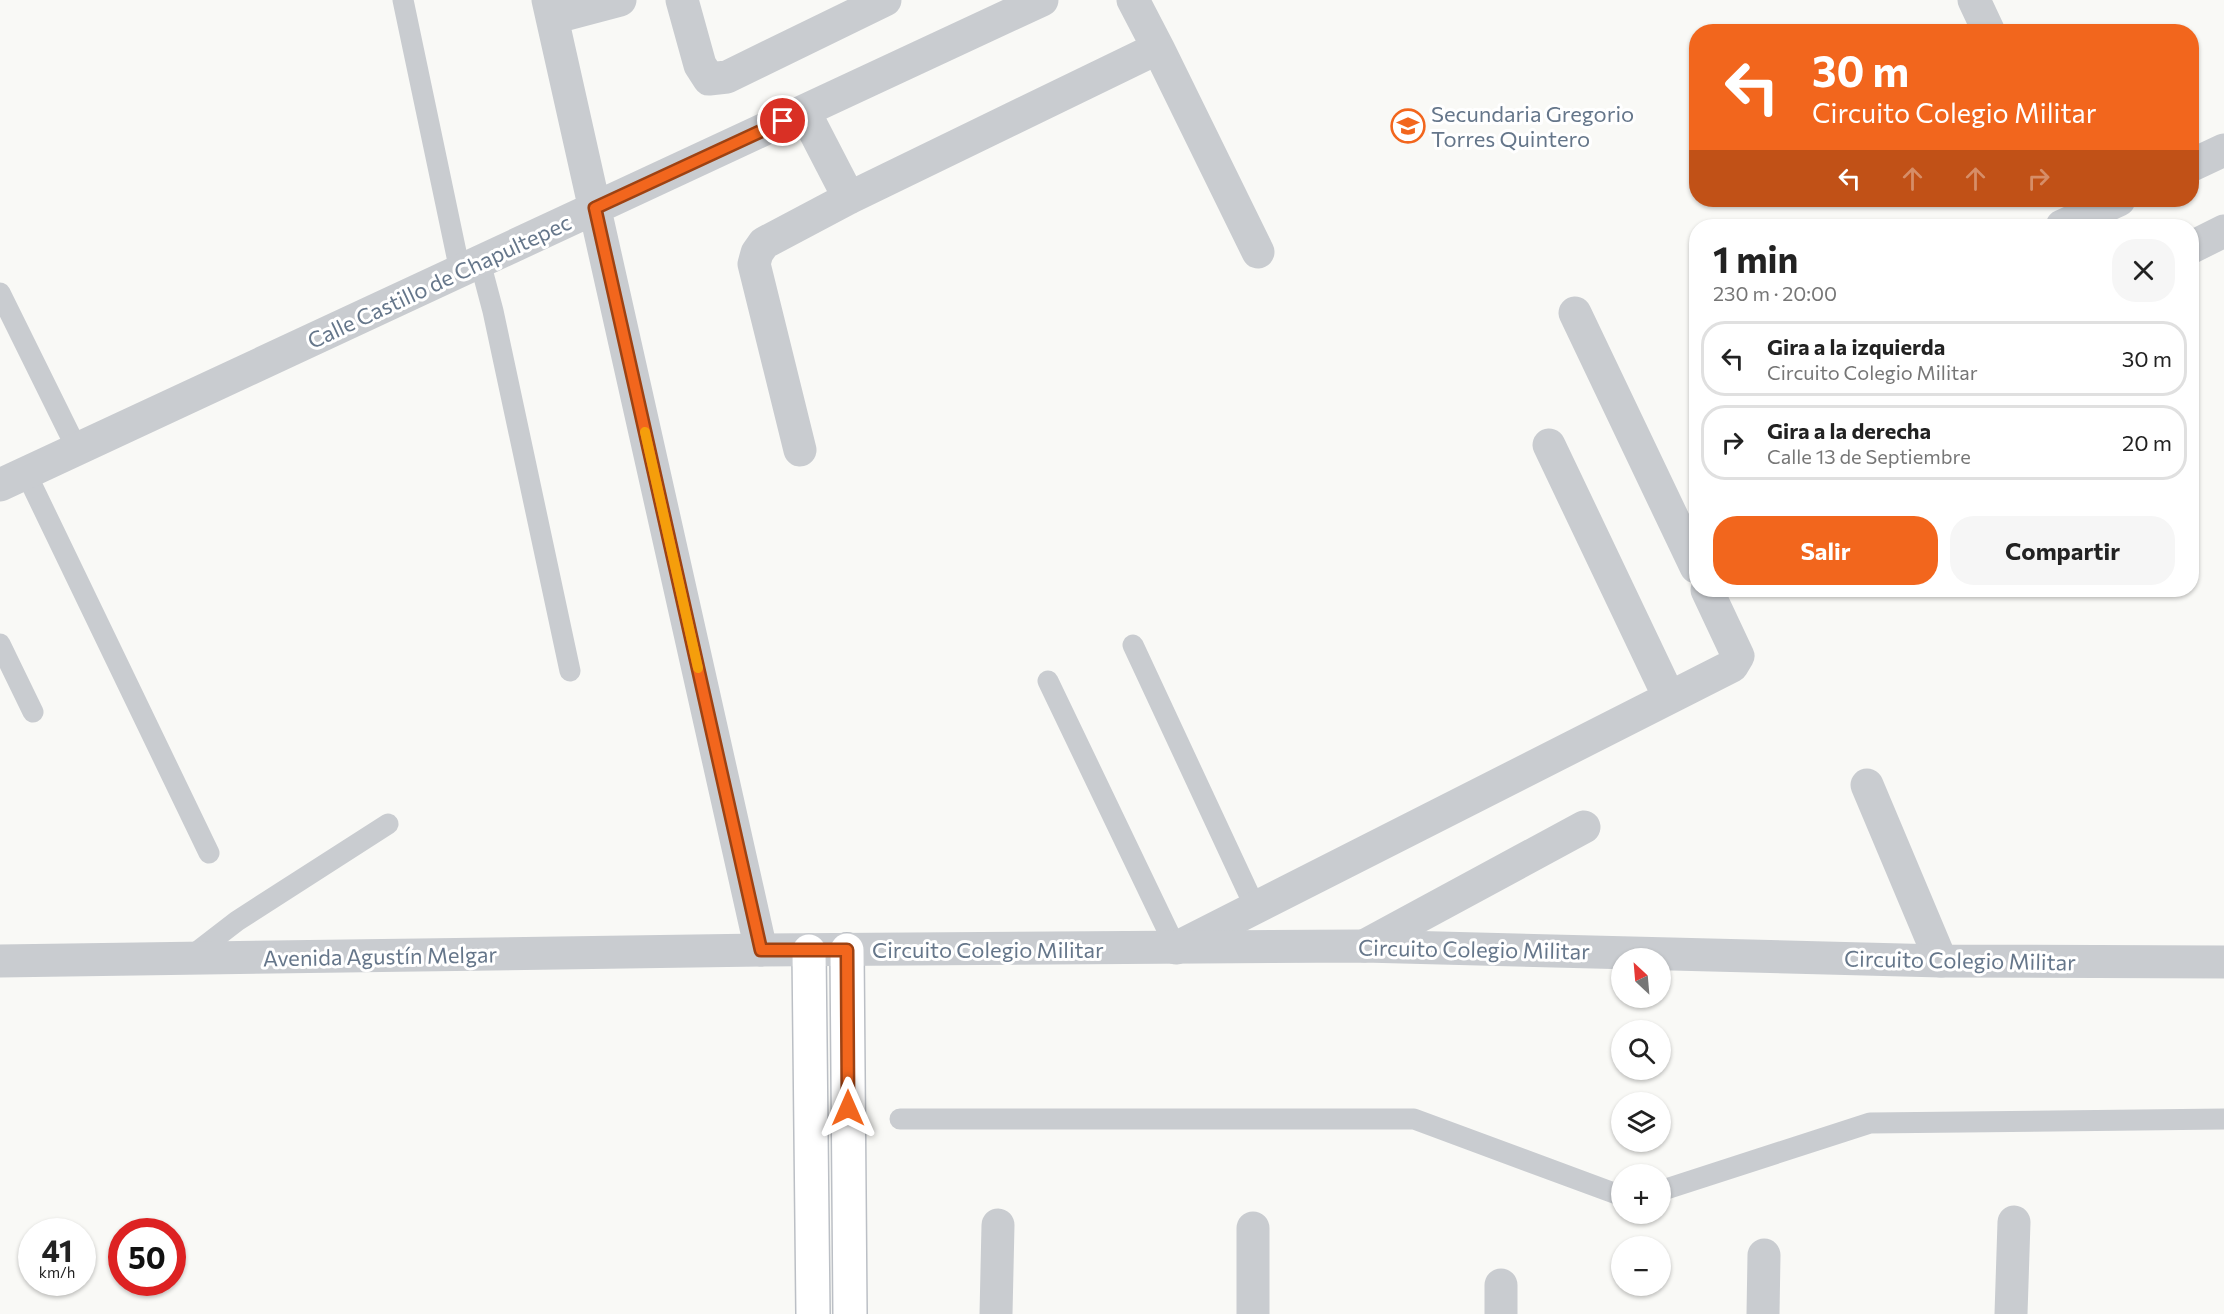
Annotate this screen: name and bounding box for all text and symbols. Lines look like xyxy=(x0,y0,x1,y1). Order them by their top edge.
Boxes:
text: 30 m xyxy=(1812,44,1909,96)
icon: left xyxy=(1713,48,1791,126)
pin xyxy=(757,95,808,146)
text: Circuito Colegio Militar xyxy=(1812,96,2096,129)
place label: Secundaria Gregorio Torres Quintero xyxy=(1431,100,1634,152)
icon: arrive xyxy=(766,104,799,137)
school or university icon: Secundaria Gregorio Torres Quintero xyxy=(1390,108,1426,144)
icon: left xyxy=(1833,162,1866,195)
icon: ahead xyxy=(1896,162,1929,195)
icon: ahead xyxy=(1959,162,1992,195)
icon: right xyxy=(2022,162,2055,195)
street label: Calle Castillo de Chapultepec xyxy=(303,208,575,354)
text: 1 min xyxy=(1713,236,1798,280)
button: close xyxy=(2112,239,2175,302)
text: 230 m · 20:00 xyxy=(1713,281,1837,305)
text: Gira a la izquierda xyxy=(1767,333,1945,360)
icon: left xyxy=(1716,342,1749,375)
text: 30 m xyxy=(2122,345,2172,372)
text: Circuito Colegio Militar xyxy=(1767,360,1978,384)
text: Gira a la derecha xyxy=(1767,417,1931,444)
icon: right xyxy=(1716,426,1749,459)
text: 20 m xyxy=(2122,429,2172,456)
text: Calle 13 de Septiembre xyxy=(1767,444,1971,468)
button: Salir xyxy=(1713,516,1938,585)
button: Compartir xyxy=(1950,516,2175,585)
street label: Circuito Colegio Militar xyxy=(1358,933,1590,965)
street label: Circuito Colegio Militar xyxy=(872,936,1104,963)
street label: Avenida Agustín Melgar xyxy=(263,940,497,972)
street label: Circuito Colegio Militar xyxy=(1844,944,2076,976)
north arrow xyxy=(1611,948,1671,1008)
map controls xyxy=(1611,948,1671,1296)
button: search xyxy=(1611,1020,1671,1080)
position arrow xyxy=(816,1076,880,1140)
button: layers xyxy=(1611,1092,1671,1152)
button: + xyxy=(1611,1164,1671,1224)
speed limit sign: 50 xyxy=(108,1218,186,1296)
text: 41 xyxy=(41,1231,73,1268)
button: − xyxy=(1611,1236,1671,1296)
text: km/h xyxy=(39,1263,75,1281)

